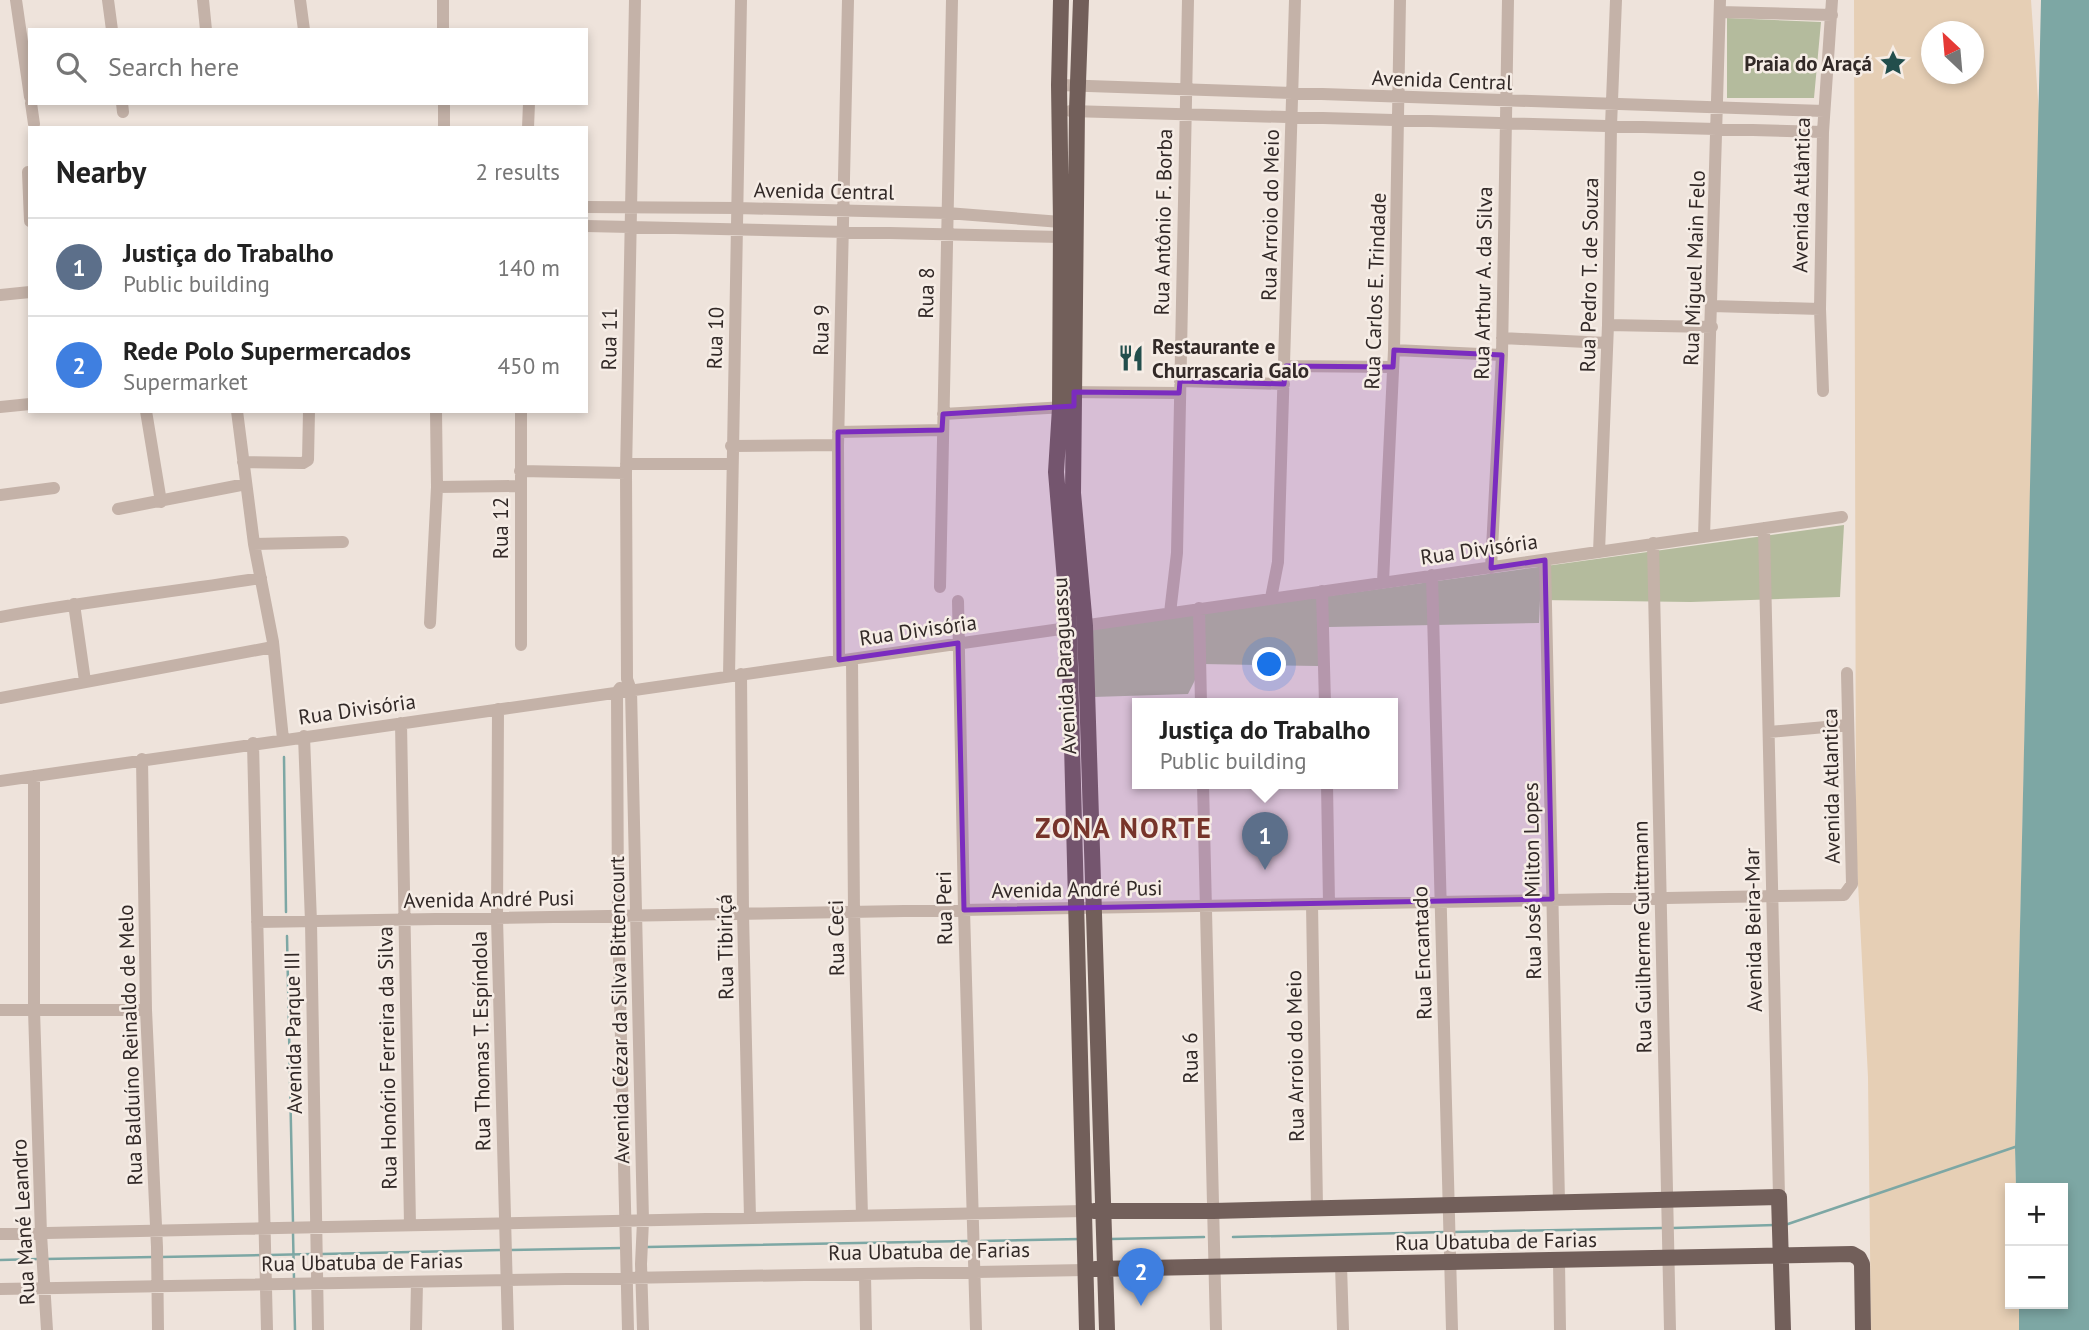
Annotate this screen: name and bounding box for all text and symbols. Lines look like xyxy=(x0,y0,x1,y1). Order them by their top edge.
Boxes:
north arrow xyxy=(1921,21,1984,84)
search box xyxy=(28,28,588,105)
icon: search xyxy=(52,48,90,86)
place icon: Praia do Araçá xyxy=(1878,48,1908,78)
text: Search here xyxy=(108,50,239,83)
place label: Praia do Araçá xyxy=(1744,50,1872,77)
street label: Avenida Central xyxy=(1371,64,1513,96)
street label: Avenida Atlântica xyxy=(1786,117,1816,273)
street label: Rua Antônio F. Borba xyxy=(1148,128,1178,316)
street label: Rua Arroio do Meio xyxy=(1255,129,1285,301)
text: Nearby xyxy=(56,152,146,191)
text: 2 results xyxy=(476,157,560,186)
street label: Rua Miguel Main Felo xyxy=(1677,170,1711,366)
street label: Avenida Central xyxy=(753,176,895,206)
street label: Rua Pedro T. de Souza xyxy=(1574,177,1604,373)
street label: Rua Arthur A. da Silva xyxy=(1468,186,1498,380)
street label: Rua Carlos E. Trindade xyxy=(1358,192,1392,390)
text: Justiça do Trabalho xyxy=(123,236,334,269)
text: 1 xyxy=(72,253,86,282)
text: 140 m xyxy=(498,253,560,282)
street label: Rua 8 xyxy=(912,267,940,319)
text: Public building xyxy=(123,269,270,298)
street label: Rua 9 xyxy=(807,304,835,356)
street label: Rua 10 xyxy=(700,306,730,370)
street label: Rua 11 xyxy=(595,308,623,370)
place label: Restaurante e Churrascaria Galo xyxy=(1152,333,1309,384)
text: Rede Polo Supermercados xyxy=(123,334,411,367)
restaurant icon: Restaurante e Churrascaria Galo xyxy=(1116,343,1146,373)
text: 2 xyxy=(72,351,86,380)
text: 450 m xyxy=(498,351,560,380)
text: Supermarket xyxy=(123,367,248,396)
street label: Rua 12 xyxy=(487,497,514,559)
street label: Rua Divisória xyxy=(1419,527,1539,571)
street label: Avenida Paraguassu xyxy=(1046,577,1082,755)
street label: Rua Divisória xyxy=(858,608,978,652)
your location xyxy=(1252,647,1286,681)
street label: Rua Divisória xyxy=(297,687,417,731)
popup xyxy=(1132,698,1398,789)
street label: Avenida Atlantica xyxy=(1816,708,1846,864)
text: Justiça do Trabalho xyxy=(1160,713,1370,746)
text: Public building xyxy=(1160,746,1307,775)
street label: Rua José Milton Lopes xyxy=(1517,782,1547,980)
district label: ZONA NORTE xyxy=(1035,809,1213,846)
pin: 1 xyxy=(1242,812,1288,870)
street label: Rua Guilherme Guittmann xyxy=(1626,820,1658,1054)
street label: Avenida Beira-Mar xyxy=(1738,848,1768,1012)
street label: Avenida Cézar da Silva Bittencourt xyxy=(603,856,635,1164)
street label: Rua Peri xyxy=(930,871,958,945)
street label: Avenida André Pusi xyxy=(991,874,1163,904)
street label: Avenida André Pusi xyxy=(403,884,575,914)
street label: Rua Encantado xyxy=(1406,886,1438,1020)
street label: Rua Tibiriçá xyxy=(711,894,739,1000)
street label: Rua Ceci xyxy=(822,900,850,976)
street label: Rua Balduíno Reinaldo de Melo xyxy=(112,904,148,1186)
street label: Rua Honório Ferreira da Silva xyxy=(371,926,403,1190)
street label: Rua Thomas T. Espíndola xyxy=(466,931,496,1151)
street label: Avenida Parque III xyxy=(278,952,308,1114)
street label: Rua Arroio do Meio xyxy=(1280,970,1310,1142)
street label: Rua 6 xyxy=(1176,1032,1204,1084)
street label: Rua Mané Leandro xyxy=(5,1138,41,1306)
map controls xyxy=(2005,1183,2068,1309)
button: + xyxy=(2005,1183,2068,1246)
street label: Rua Ubatuba de Farias xyxy=(1395,1226,1597,1256)
street label: Rua Ubatuba de Farias xyxy=(828,1236,1030,1266)
button: − xyxy=(2005,1246,2068,1309)
street label: Rua Ubatuba de Farias xyxy=(261,1247,463,1277)
pin: 2 xyxy=(1118,1248,1164,1306)

